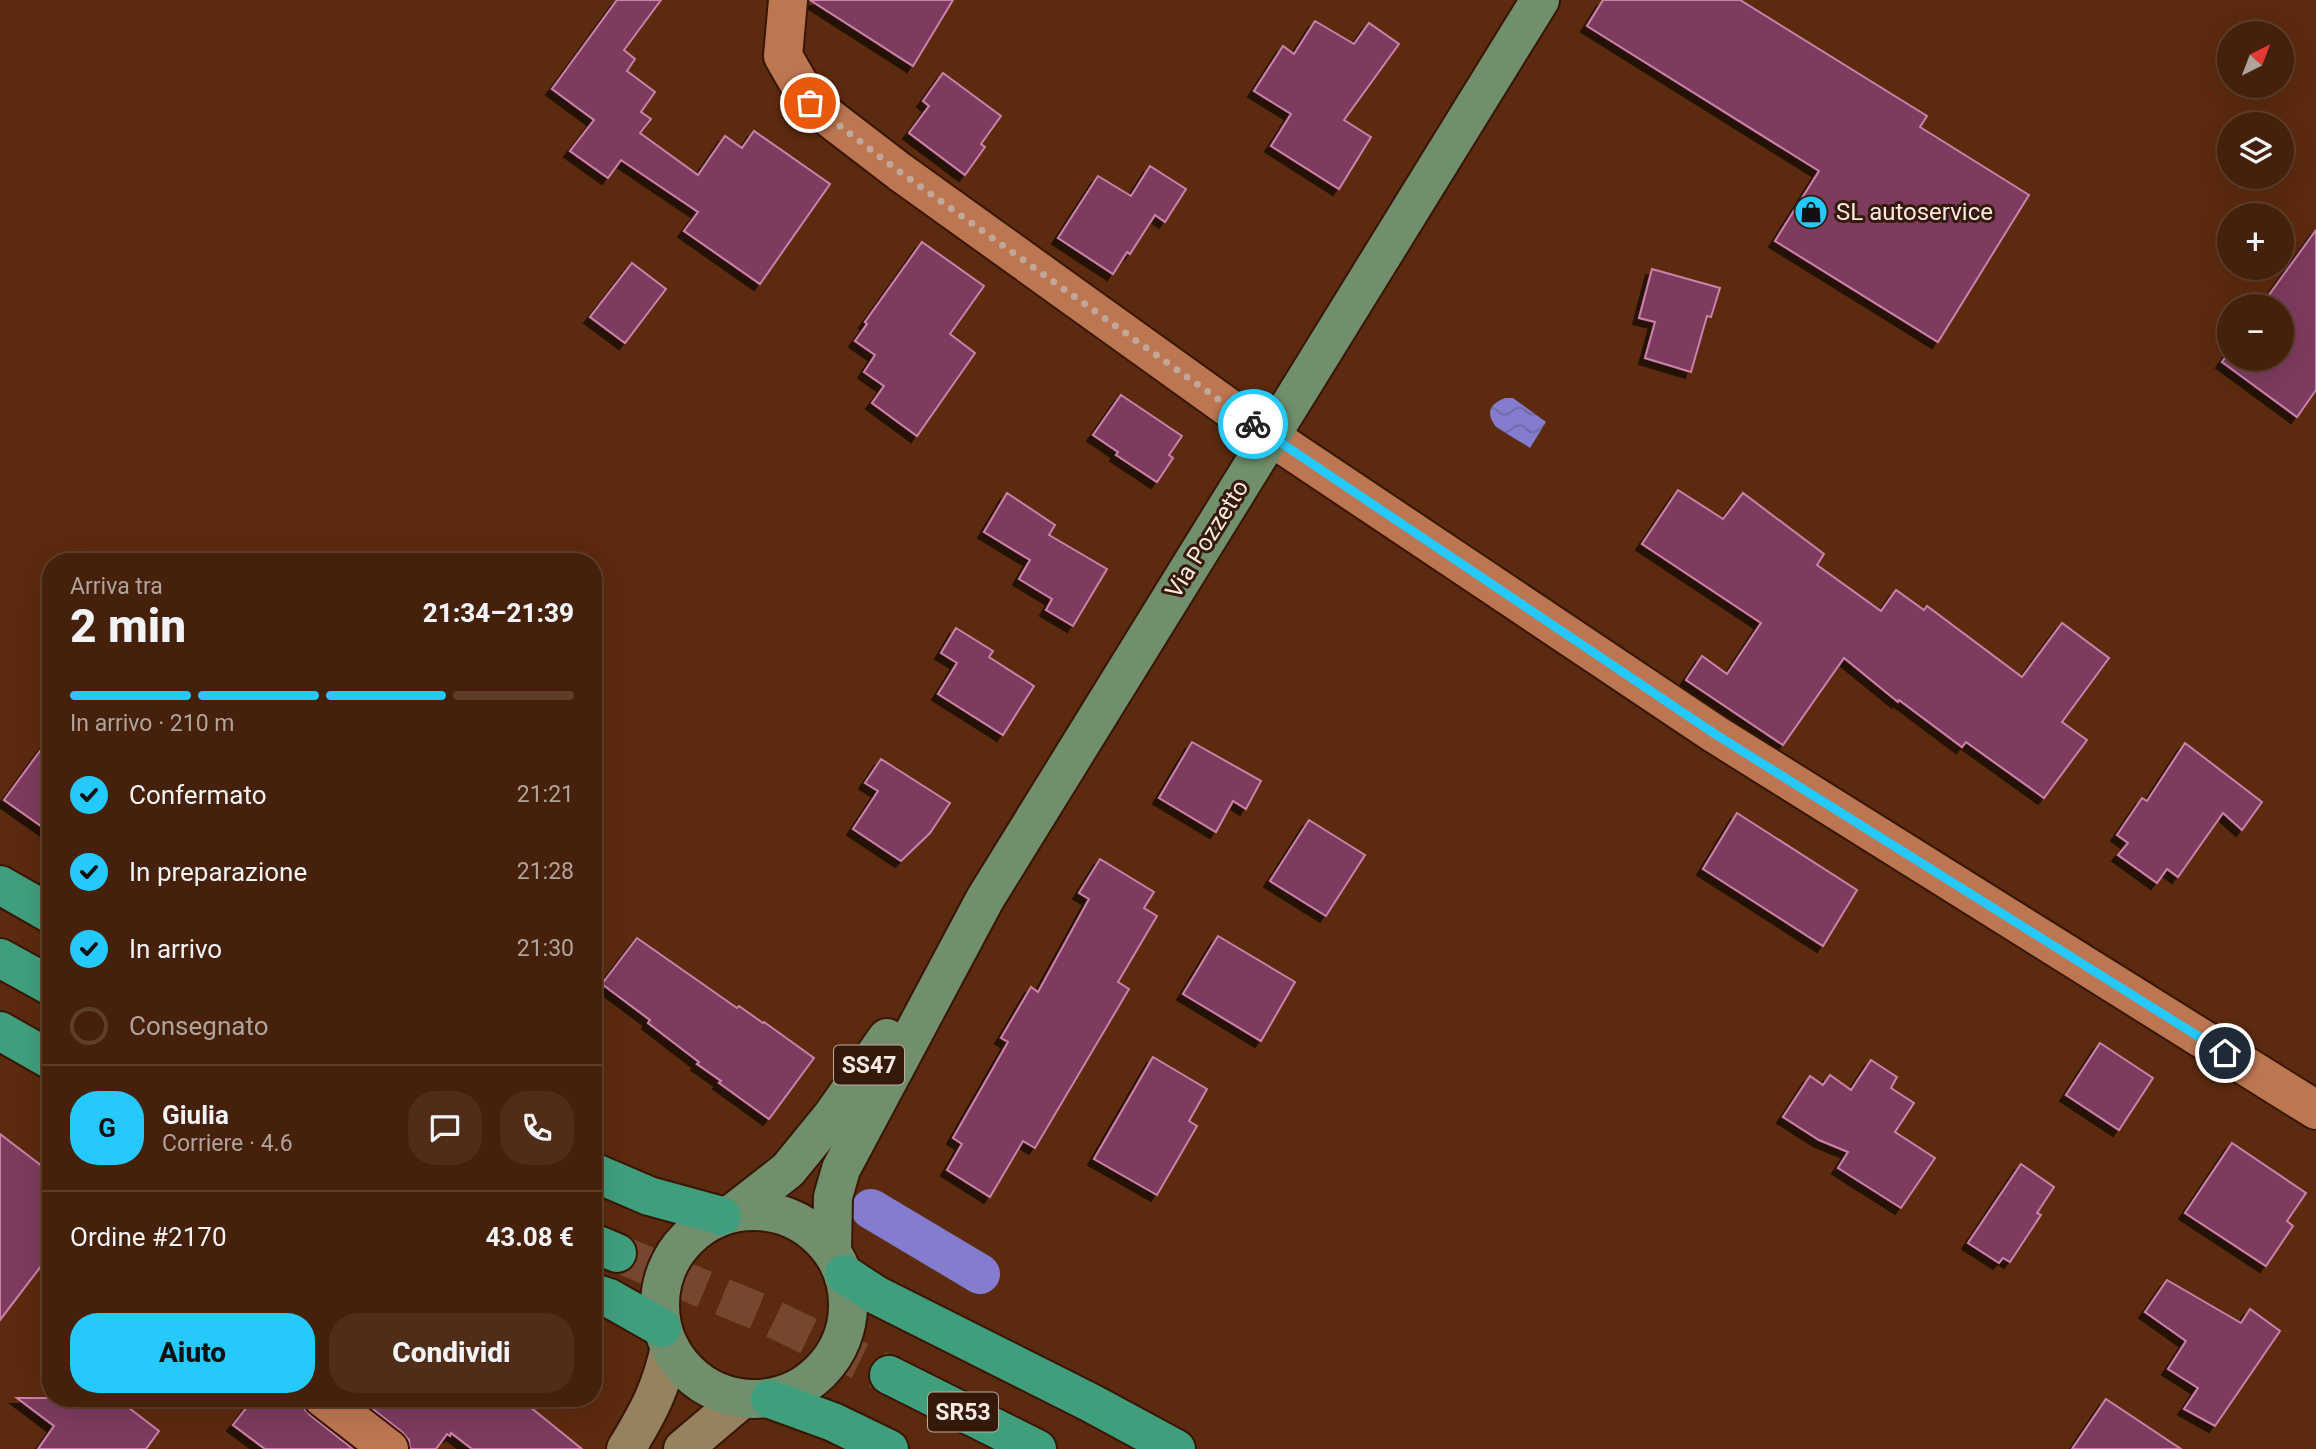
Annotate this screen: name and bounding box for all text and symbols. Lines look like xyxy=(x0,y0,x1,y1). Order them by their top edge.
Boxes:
north arrow xyxy=(2217,21,2294,98)
map controls xyxy=(2217,21,2294,371)
pin xyxy=(780,73,840,133)
icon: bag xyxy=(791,84,829,122)
button: layers xyxy=(2217,112,2294,189)
shop icon: SL autoservice xyxy=(1792,193,1830,231)
place label: SL autoservice xyxy=(1836,198,1993,226)
button: + xyxy=(2217,203,2294,280)
button: − xyxy=(2217,294,2294,371)
courier xyxy=(1218,389,1288,459)
icon: bike xyxy=(1234,405,1272,443)
street label: Via Pozzetto xyxy=(1160,475,1254,603)
text: Arriva tra xyxy=(70,573,163,600)
text: 21:34–21:39 xyxy=(423,598,574,628)
text: 2 min xyxy=(70,599,186,653)
text: In arrivo · 210 m xyxy=(70,710,235,737)
icon: check xyxy=(70,776,108,814)
text: Confermato xyxy=(129,780,266,810)
text: 21:21 xyxy=(517,781,574,808)
icon: check xyxy=(70,853,108,891)
text: In preparazione xyxy=(129,857,307,887)
text: 21:28 xyxy=(517,858,574,885)
icon: check xyxy=(70,930,108,968)
text: In arrivo xyxy=(129,934,222,964)
text: 21:30 xyxy=(517,935,574,962)
text: Consegnato xyxy=(129,1011,269,1041)
pin xyxy=(2195,1023,2255,1083)
icon: home xyxy=(2206,1034,2244,1072)
road number: SS47 xyxy=(834,1046,904,1084)
button: chat xyxy=(408,1091,482,1165)
button: phone xyxy=(500,1091,574,1165)
text: Giulia xyxy=(162,1100,229,1130)
text: G xyxy=(98,1113,116,1143)
text: Corriere · 4.6 xyxy=(162,1130,293,1157)
text: Ordine #2170 xyxy=(70,1222,227,1252)
text: 43.08 € xyxy=(485,1222,574,1252)
button: Aiuto xyxy=(70,1313,315,1393)
button: Condividi xyxy=(329,1313,574,1393)
road number: SR53 xyxy=(928,1392,998,1432)

